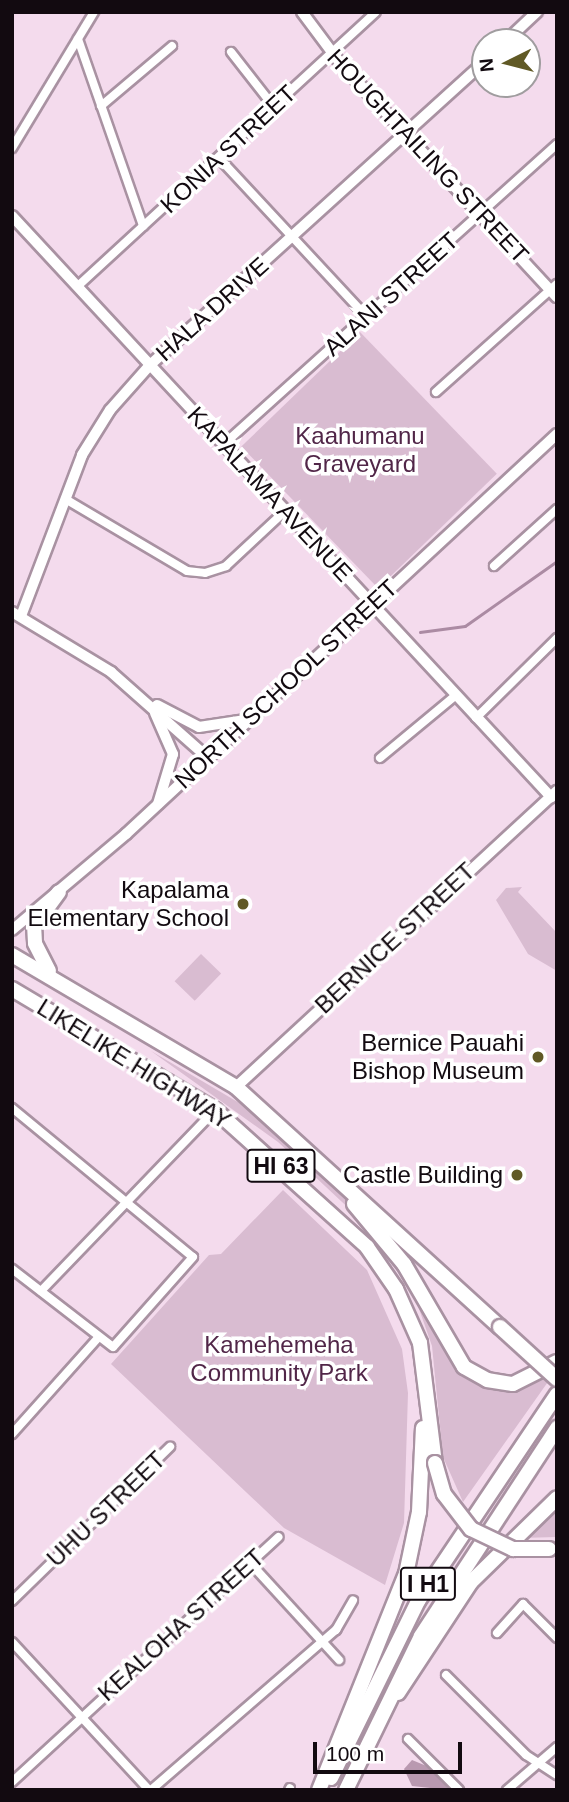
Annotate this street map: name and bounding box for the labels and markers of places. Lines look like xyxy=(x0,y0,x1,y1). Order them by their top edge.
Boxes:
place label: Kapalama Elementary School xyxy=(28,876,229,932)
marker: Kapalama Elementary School xyxy=(235,896,251,912)
place label: Bernice Pauahi Bishop Museum xyxy=(352,1029,524,1085)
marker: Bernice Pauahi Bishop Museum xyxy=(530,1049,546,1065)
place label: Castle Building xyxy=(343,1161,503,1189)
marker: Castle Building xyxy=(509,1167,525,1183)

